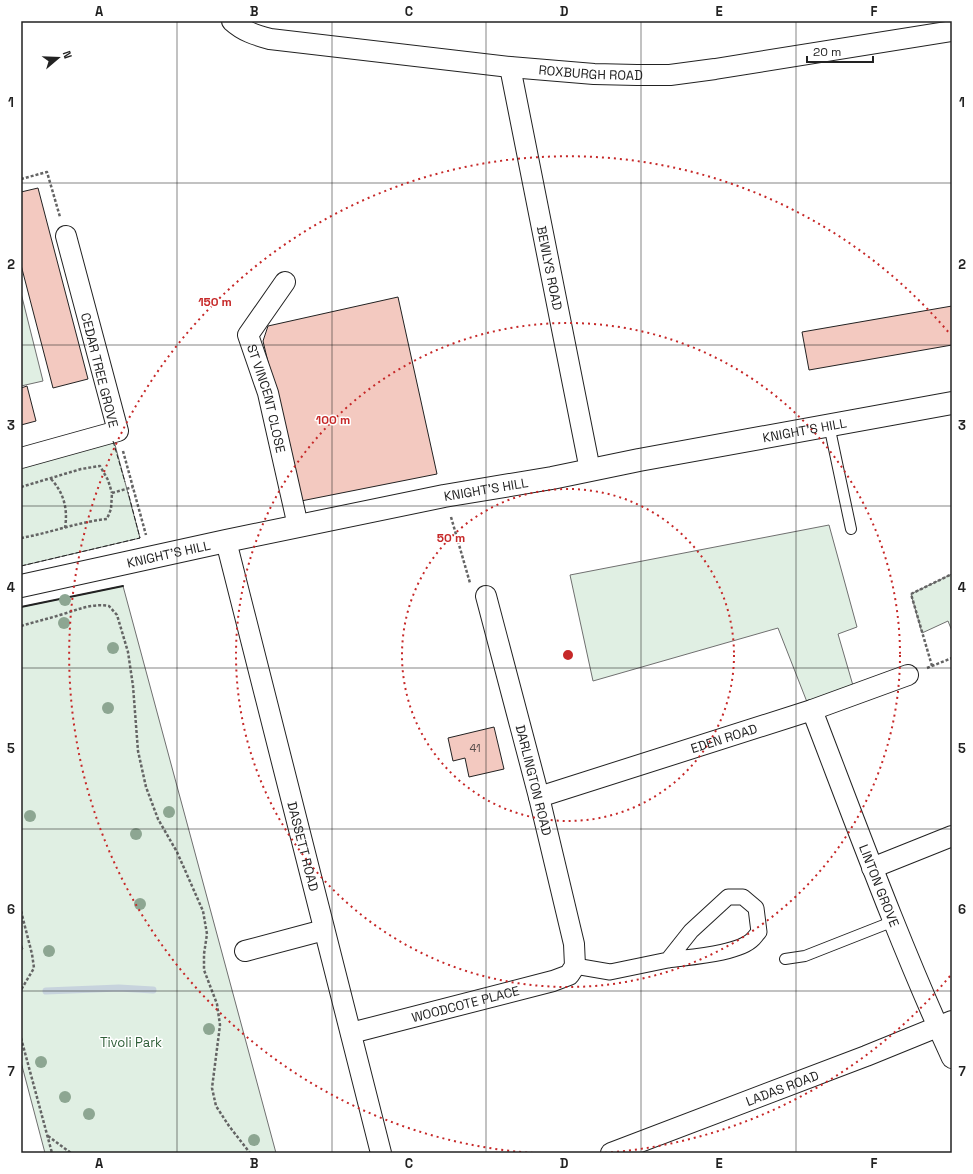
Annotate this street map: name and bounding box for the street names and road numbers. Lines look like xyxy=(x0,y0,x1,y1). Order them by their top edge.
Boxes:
street label: ROXBURGH ROAD xyxy=(538,61,643,84)
street label: BEWLYS ROAD xyxy=(533,225,566,312)
street label: CEDAR TREE GROVE xyxy=(77,311,122,429)
street label: ST VINCENT CLOSE xyxy=(243,342,289,455)
street label: KNIGHT'S HILL xyxy=(761,414,848,446)
street label: KNIGHT'S HILL xyxy=(443,474,529,505)
street label: KNIGHT'S HILL xyxy=(125,537,212,572)
street label: EDEN ROAD xyxy=(689,720,759,757)
street label: DARLINGTON ROAD xyxy=(512,723,555,837)
street label: DASSETT ROAD xyxy=(283,800,322,893)
street label: LINTON GROVE xyxy=(855,842,903,930)
street label: WOODCOTE PLACE xyxy=(410,982,521,1026)
street label: LADAS ROAD xyxy=(743,1067,821,1110)

